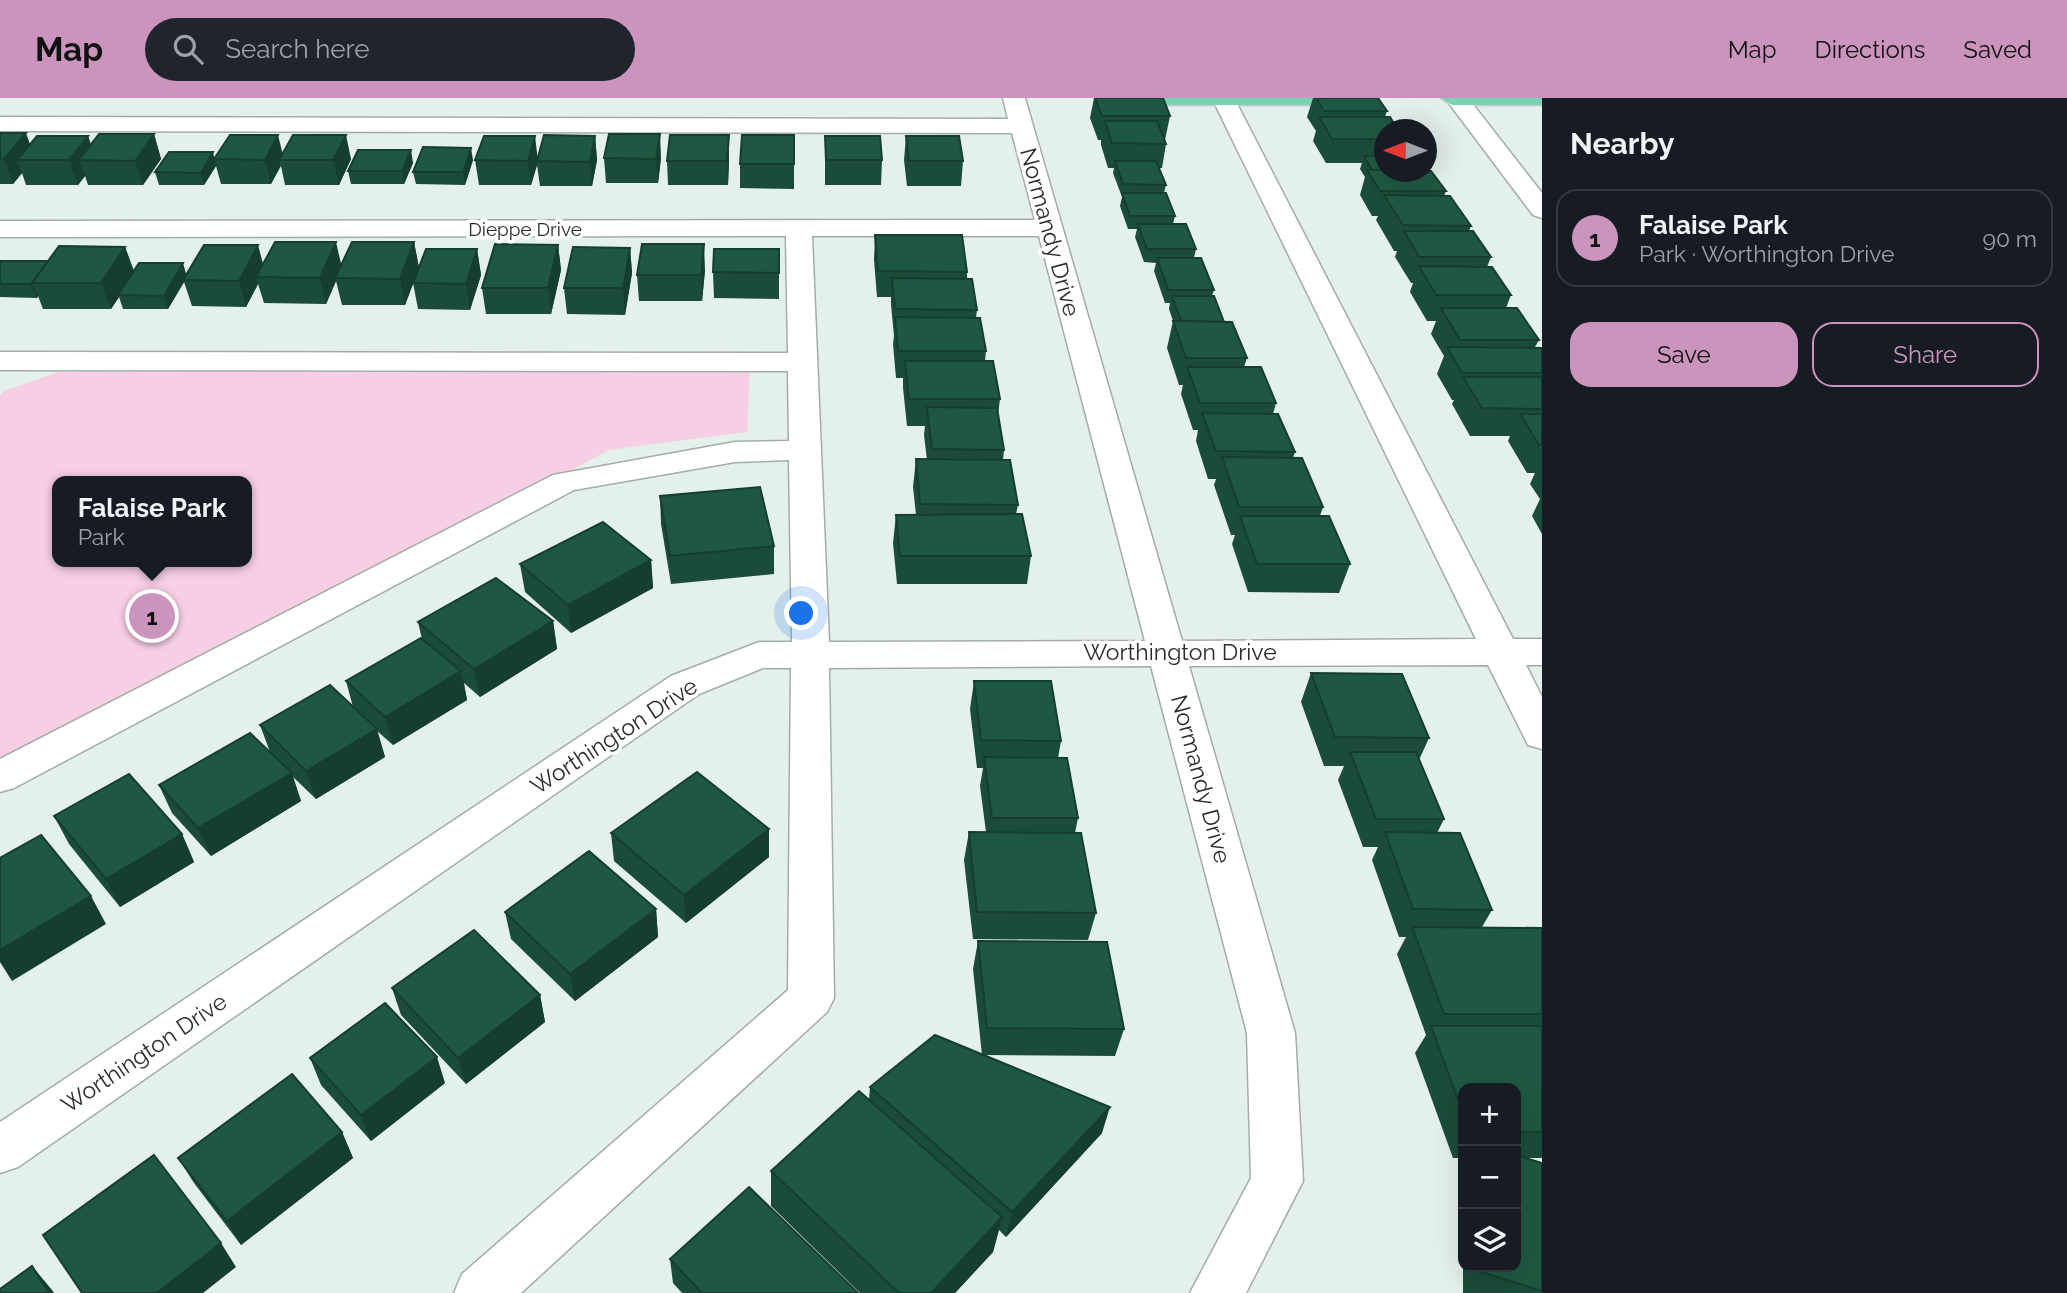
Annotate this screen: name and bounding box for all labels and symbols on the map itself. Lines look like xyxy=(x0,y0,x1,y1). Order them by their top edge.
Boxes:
north arrow xyxy=(1374,119,1437,182)
street label: Normandy Drive xyxy=(1015,145,1086,319)
street label: Dieppe Drive xyxy=(468,218,582,240)
pin: 1 xyxy=(129,590,175,642)
your location xyxy=(784,596,818,630)
street label: Worthington Drive xyxy=(1083,638,1277,665)
street label: Worthington Drive xyxy=(525,672,702,800)
street label: Normandy Drive xyxy=(1166,692,1237,866)
street label: Worthington Drive xyxy=(56,987,231,1118)

